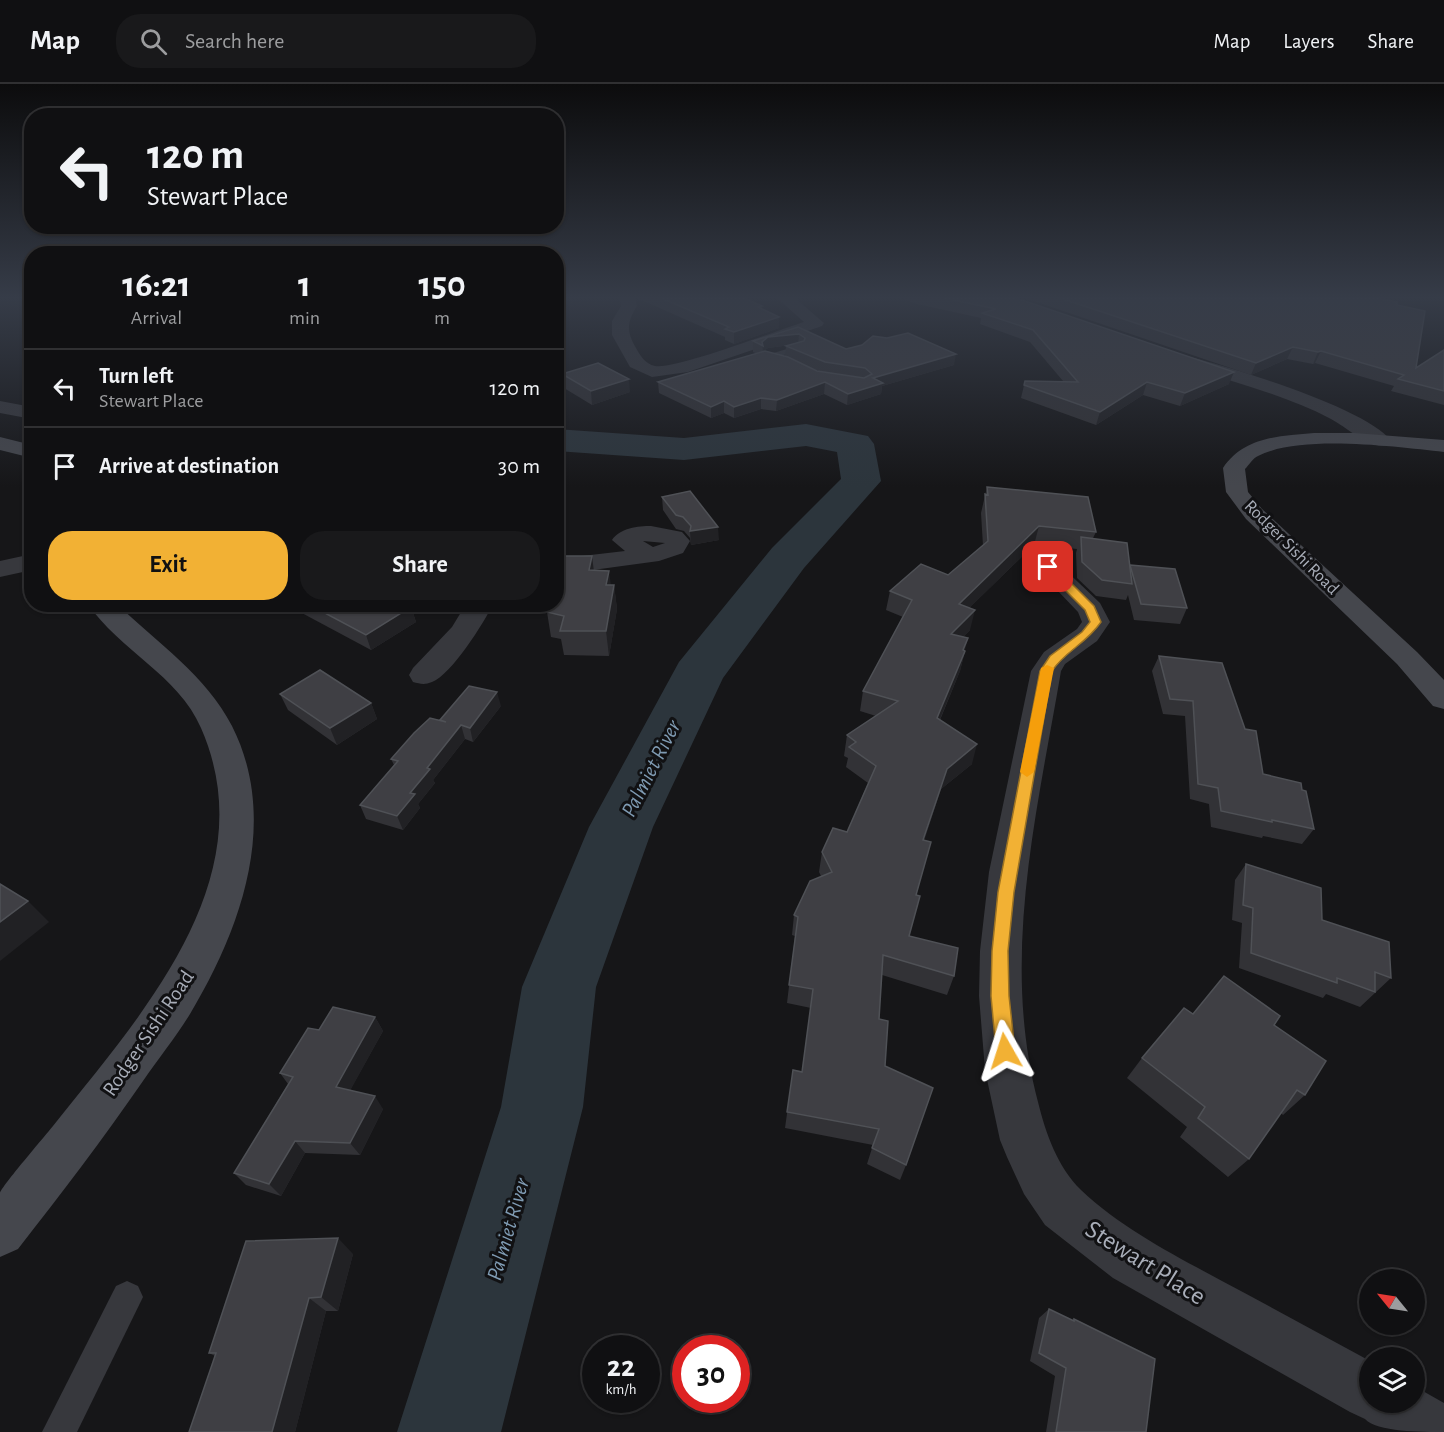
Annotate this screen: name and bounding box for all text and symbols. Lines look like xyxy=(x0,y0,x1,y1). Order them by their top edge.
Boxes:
search box xyxy=(116,14,536,68)
icon: search xyxy=(137,25,170,58)
text: Map xyxy=(30,27,80,55)
text: Search here xyxy=(185,30,284,52)
text: Map xyxy=(1214,31,1250,52)
text: Layers xyxy=(1283,31,1334,52)
text: Share xyxy=(1367,31,1414,52)
icon: left xyxy=(48,132,126,210)
text: 120 m xyxy=(147,134,244,176)
text: Stewart Place xyxy=(147,183,288,210)
text: 16:21 xyxy=(122,267,191,303)
text: 1 xyxy=(298,267,311,303)
text: 150 xyxy=(418,267,466,303)
text: Arrival xyxy=(131,308,182,328)
text: min xyxy=(289,308,320,328)
text: m xyxy=(434,308,450,328)
text: Turn left xyxy=(99,365,173,387)
icon: left xyxy=(48,372,81,405)
text: 120 m xyxy=(490,377,540,399)
text: Stewart Place xyxy=(99,391,204,411)
icon: arrive xyxy=(48,450,81,483)
text: Arrive at destination xyxy=(99,455,279,477)
text: 30 m xyxy=(498,455,540,477)
street label: Rodger Sishi Road xyxy=(1241,497,1342,598)
button: Exit xyxy=(48,531,288,600)
button: Share xyxy=(300,531,540,600)
pin xyxy=(1022,541,1073,592)
icon: arrive xyxy=(1031,550,1064,583)
water label: Palmiet River xyxy=(617,716,685,820)
street label: Rodger Sishi Road xyxy=(99,967,198,1100)
position arrow xyxy=(973,1019,1037,1083)
water label: Palmiet River xyxy=(483,1175,533,1283)
street label: Stewart Place xyxy=(1081,1216,1210,1310)
north arrow xyxy=(1359,1269,1425,1335)
map controls xyxy=(1359,1269,1425,1413)
speed limit sign: 30 xyxy=(672,1335,750,1413)
button: layers xyxy=(1359,1347,1425,1413)
text: 22 xyxy=(607,1352,635,1382)
text: km/h xyxy=(606,1382,636,1397)

